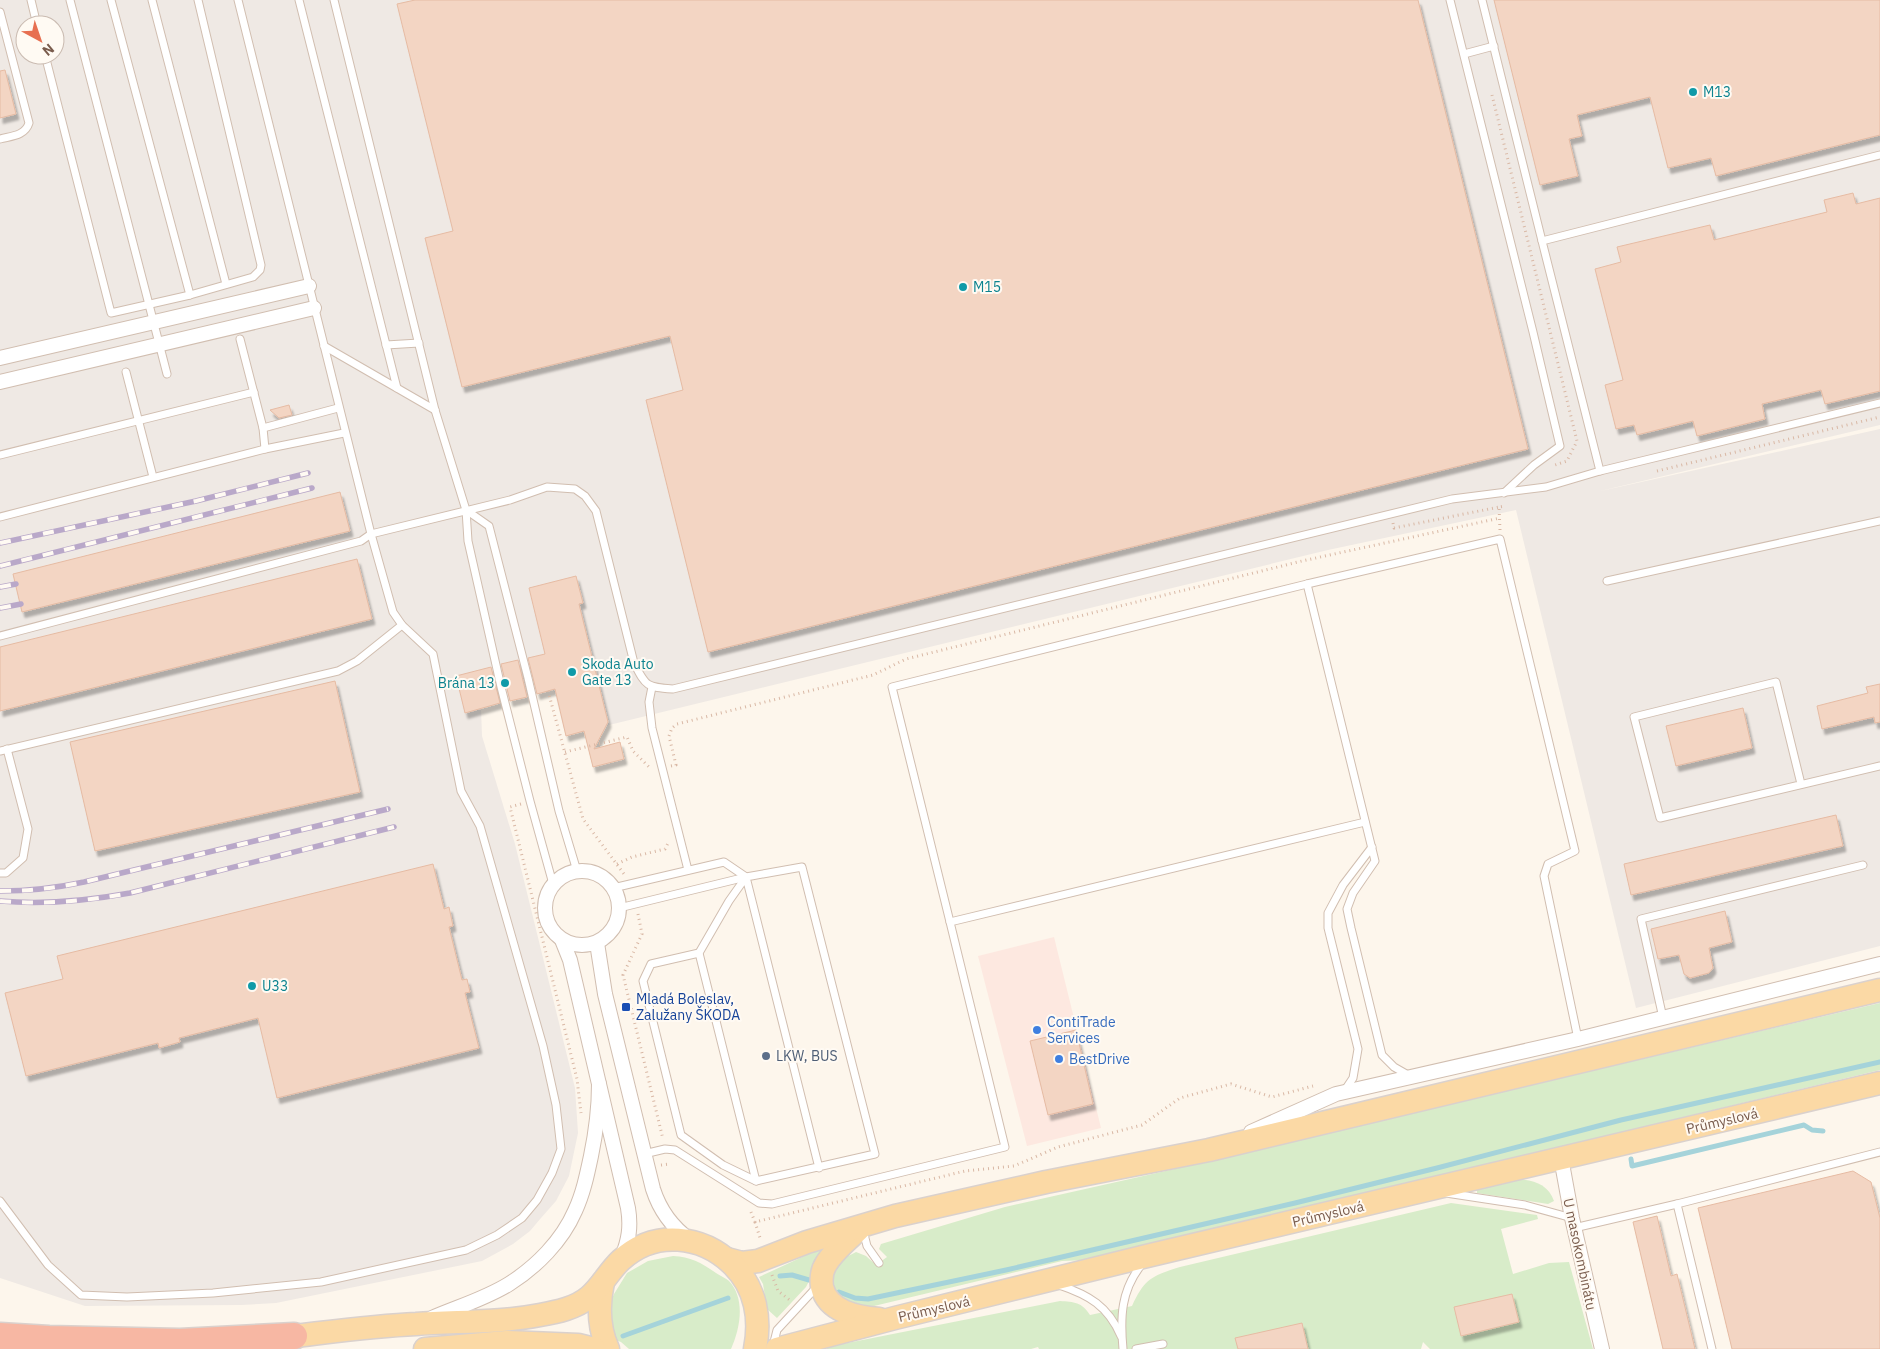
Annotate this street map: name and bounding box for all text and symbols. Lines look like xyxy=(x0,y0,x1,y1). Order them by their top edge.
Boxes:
north arrow xyxy=(15,15,65,65)
text: N xyxy=(39,40,58,60)
place label: M13 xyxy=(1703,83,1731,101)
marker: M13 xyxy=(1687,86,1699,98)
place label: M15 xyxy=(973,278,1001,296)
marker: M15 xyxy=(957,281,969,293)
place label: Skoda Auto Gate 13 xyxy=(582,655,654,689)
marker: Skoda Auto Gate 13 xyxy=(566,666,578,678)
place label: Brána 13 xyxy=(438,674,495,692)
marker: Brána 13 xyxy=(499,677,511,689)
place label: U33 xyxy=(262,977,288,995)
marker: U33 xyxy=(246,980,258,992)
place label: Mladá Boleslav, Zalužany ŠKODA xyxy=(636,990,740,1024)
marker: Mladá Boleslav, Zalužany ŠKODA xyxy=(620,1001,632,1013)
place label: ContiTrade Services xyxy=(1047,1013,1116,1047)
marker: ContiTrade Services xyxy=(1031,1024,1043,1036)
place label: LKW, BUS xyxy=(776,1047,838,1065)
marker: LKW, BUS xyxy=(760,1050,772,1062)
place label: BestDrive xyxy=(1069,1050,1130,1068)
marker: BestDrive xyxy=(1053,1053,1065,1065)
street label: Průmyslová xyxy=(1684,1104,1760,1138)
street label: U masokombinátu xyxy=(1559,1196,1601,1312)
street label: Průmyslová xyxy=(1290,1197,1366,1231)
street label: Průmyslová xyxy=(896,1292,972,1326)

